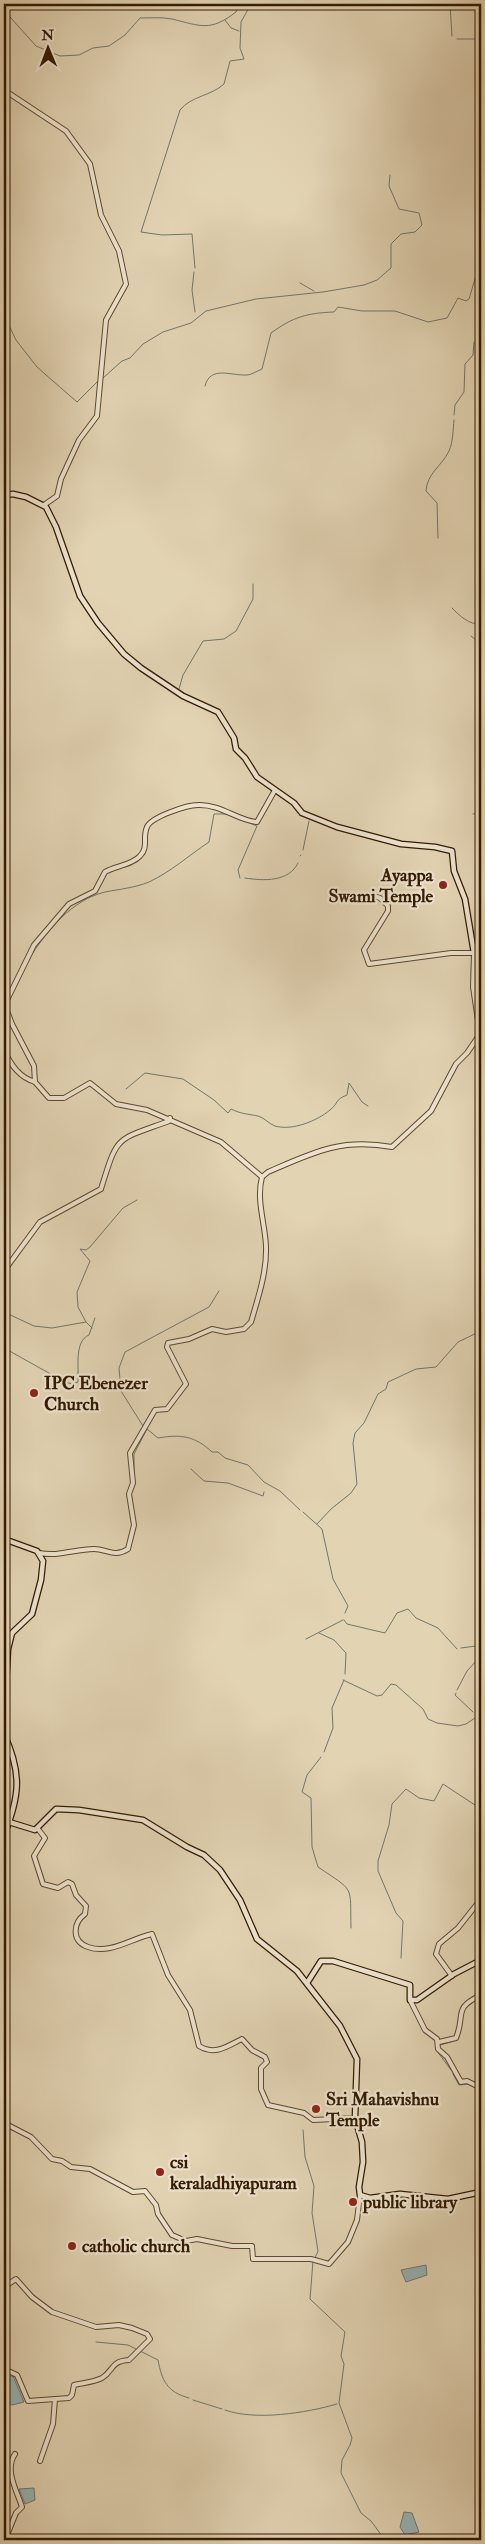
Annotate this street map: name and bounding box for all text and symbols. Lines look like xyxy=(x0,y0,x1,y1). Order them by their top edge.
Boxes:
north arrow xyxy=(22,22,72,72)
text: N xyxy=(40,27,55,44)
place label: Ayappa Swami Temple xyxy=(329,864,434,908)
marker: Ayappa Swami Temple xyxy=(437,879,449,891)
place label: IPC Ebenezer Church xyxy=(44,1372,148,1416)
marker: IPC Ebenezer Church xyxy=(28,1387,40,1399)
place label: Sri Mahavishnu Temple xyxy=(325,2088,440,2132)
marker: Sri Mahavishnu Temple xyxy=(310,2103,322,2115)
place label: csi keraladhiyapuram xyxy=(169,2151,298,2195)
marker: csi keraladhiyapuram xyxy=(154,2166,166,2178)
place label: public library xyxy=(362,2191,458,2214)
marker: public library xyxy=(347,2196,359,2208)
place label: catholic church xyxy=(82,2235,191,2258)
marker: catholic church xyxy=(66,2240,78,2252)

